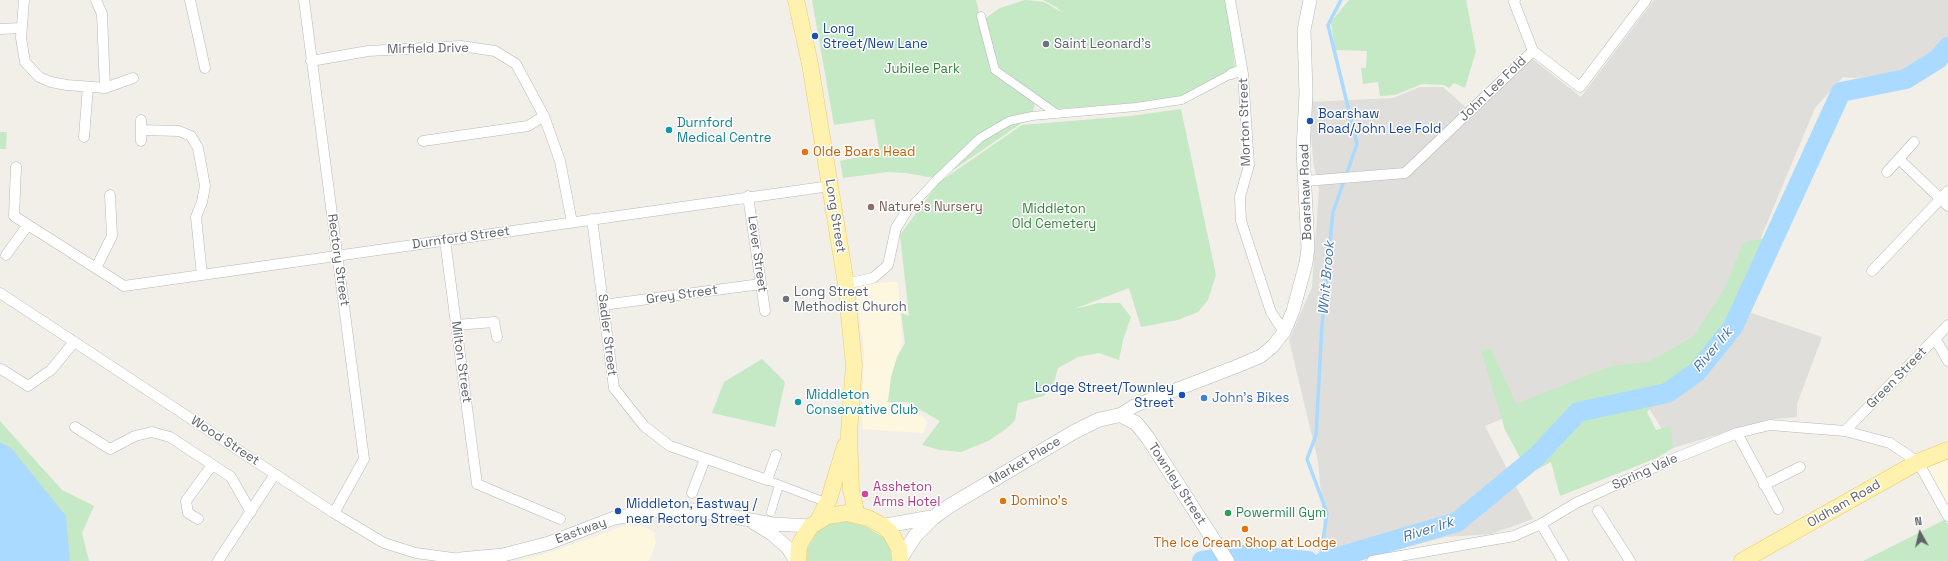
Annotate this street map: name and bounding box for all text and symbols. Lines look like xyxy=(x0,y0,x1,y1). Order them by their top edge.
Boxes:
place label: Long Street/New Lane xyxy=(823,21,928,52)
marker: Long Street/New Lane xyxy=(810,31,820,41)
place label: Saint Leonard's xyxy=(1054,36,1151,52)
marker: Saint Leonard's xyxy=(1041,39,1051,49)
street label: Mirfield Drive xyxy=(387,40,469,58)
street label: John Lee Fold xyxy=(1456,53,1530,125)
park label: Jubilee Park xyxy=(884,61,960,77)
street label: Morton Street xyxy=(1236,77,1254,167)
place label: Boarshaw Road/John Lee Fold xyxy=(1318,106,1441,137)
place label: Durnford Medical Centre xyxy=(677,115,771,146)
marker: Boarshaw Road/John Lee Fold xyxy=(1305,116,1315,126)
marker: Durnford Medical Centre xyxy=(664,125,674,135)
street label: Boarshaw Road xyxy=(1297,143,1315,241)
place label: Olde Boars Head xyxy=(813,144,915,160)
marker: Olde Boars Head xyxy=(800,147,810,157)
street label: Long Street xyxy=(821,178,849,254)
place label: Nature's Nursery xyxy=(879,199,983,215)
park label: Middleton Old Cemetery xyxy=(1012,201,1096,232)
marker: Nature's Nursery xyxy=(866,202,876,212)
street label: Rectory Street xyxy=(324,213,352,307)
street label: Lever Street xyxy=(744,215,770,293)
street label: Durnford Street xyxy=(411,223,511,253)
water label: Whit Brook xyxy=(1315,241,1339,315)
street label: Grey Street xyxy=(645,282,719,308)
place label: Long Street Methodist Church xyxy=(794,284,907,315)
street label: Sadler Street xyxy=(594,293,620,377)
marker: Long Street Methodist Church xyxy=(781,294,791,304)
street label: Milton Street xyxy=(448,320,474,404)
water label: River Irk xyxy=(1690,324,1736,376)
street label: Green Street xyxy=(1864,344,1930,412)
place label: Lodge Street/Townley Street xyxy=(1035,380,1174,411)
place label: Middleton Conservative Club xyxy=(806,387,918,418)
marker: Lodge Street/Townley Street xyxy=(1177,390,1187,400)
place label: John's Bikes xyxy=(1212,390,1289,406)
marker: John's Bikes xyxy=(1199,393,1209,403)
marker: Middleton Conservative Club xyxy=(793,397,803,407)
street label: Wood Street xyxy=(188,413,262,469)
street label: Market Place xyxy=(986,434,1064,488)
street label: Townley Street xyxy=(1145,440,1209,528)
street label: Spring Vale xyxy=(1610,451,1680,493)
street label: Oldham Road xyxy=(1805,477,1883,531)
place label: Assheton Arms Hotel xyxy=(873,479,940,510)
marker: Assheton Arms Hotel xyxy=(860,489,870,499)
place label: Domino's xyxy=(1011,493,1068,509)
place label: Middleton, Eastway / near Rectory Street xyxy=(626,496,757,527)
marker: Domino's xyxy=(998,496,1008,506)
place label: Powermill Gym xyxy=(1236,505,1326,521)
marker: Middleton, Eastway / near Rectory Street xyxy=(613,506,623,516)
marker: Powermill Gym xyxy=(1223,508,1233,518)
north arrow xyxy=(1900,513,1940,553)
water label: River Irk xyxy=(1400,514,1456,546)
text: N xyxy=(1914,514,1923,529)
street label: Eastway xyxy=(553,515,609,547)
marker: The Ice Cream Shop at Lodge xyxy=(1240,524,1250,534)
place label: The Ice Cream Shop at Lodge xyxy=(1154,535,1336,551)

